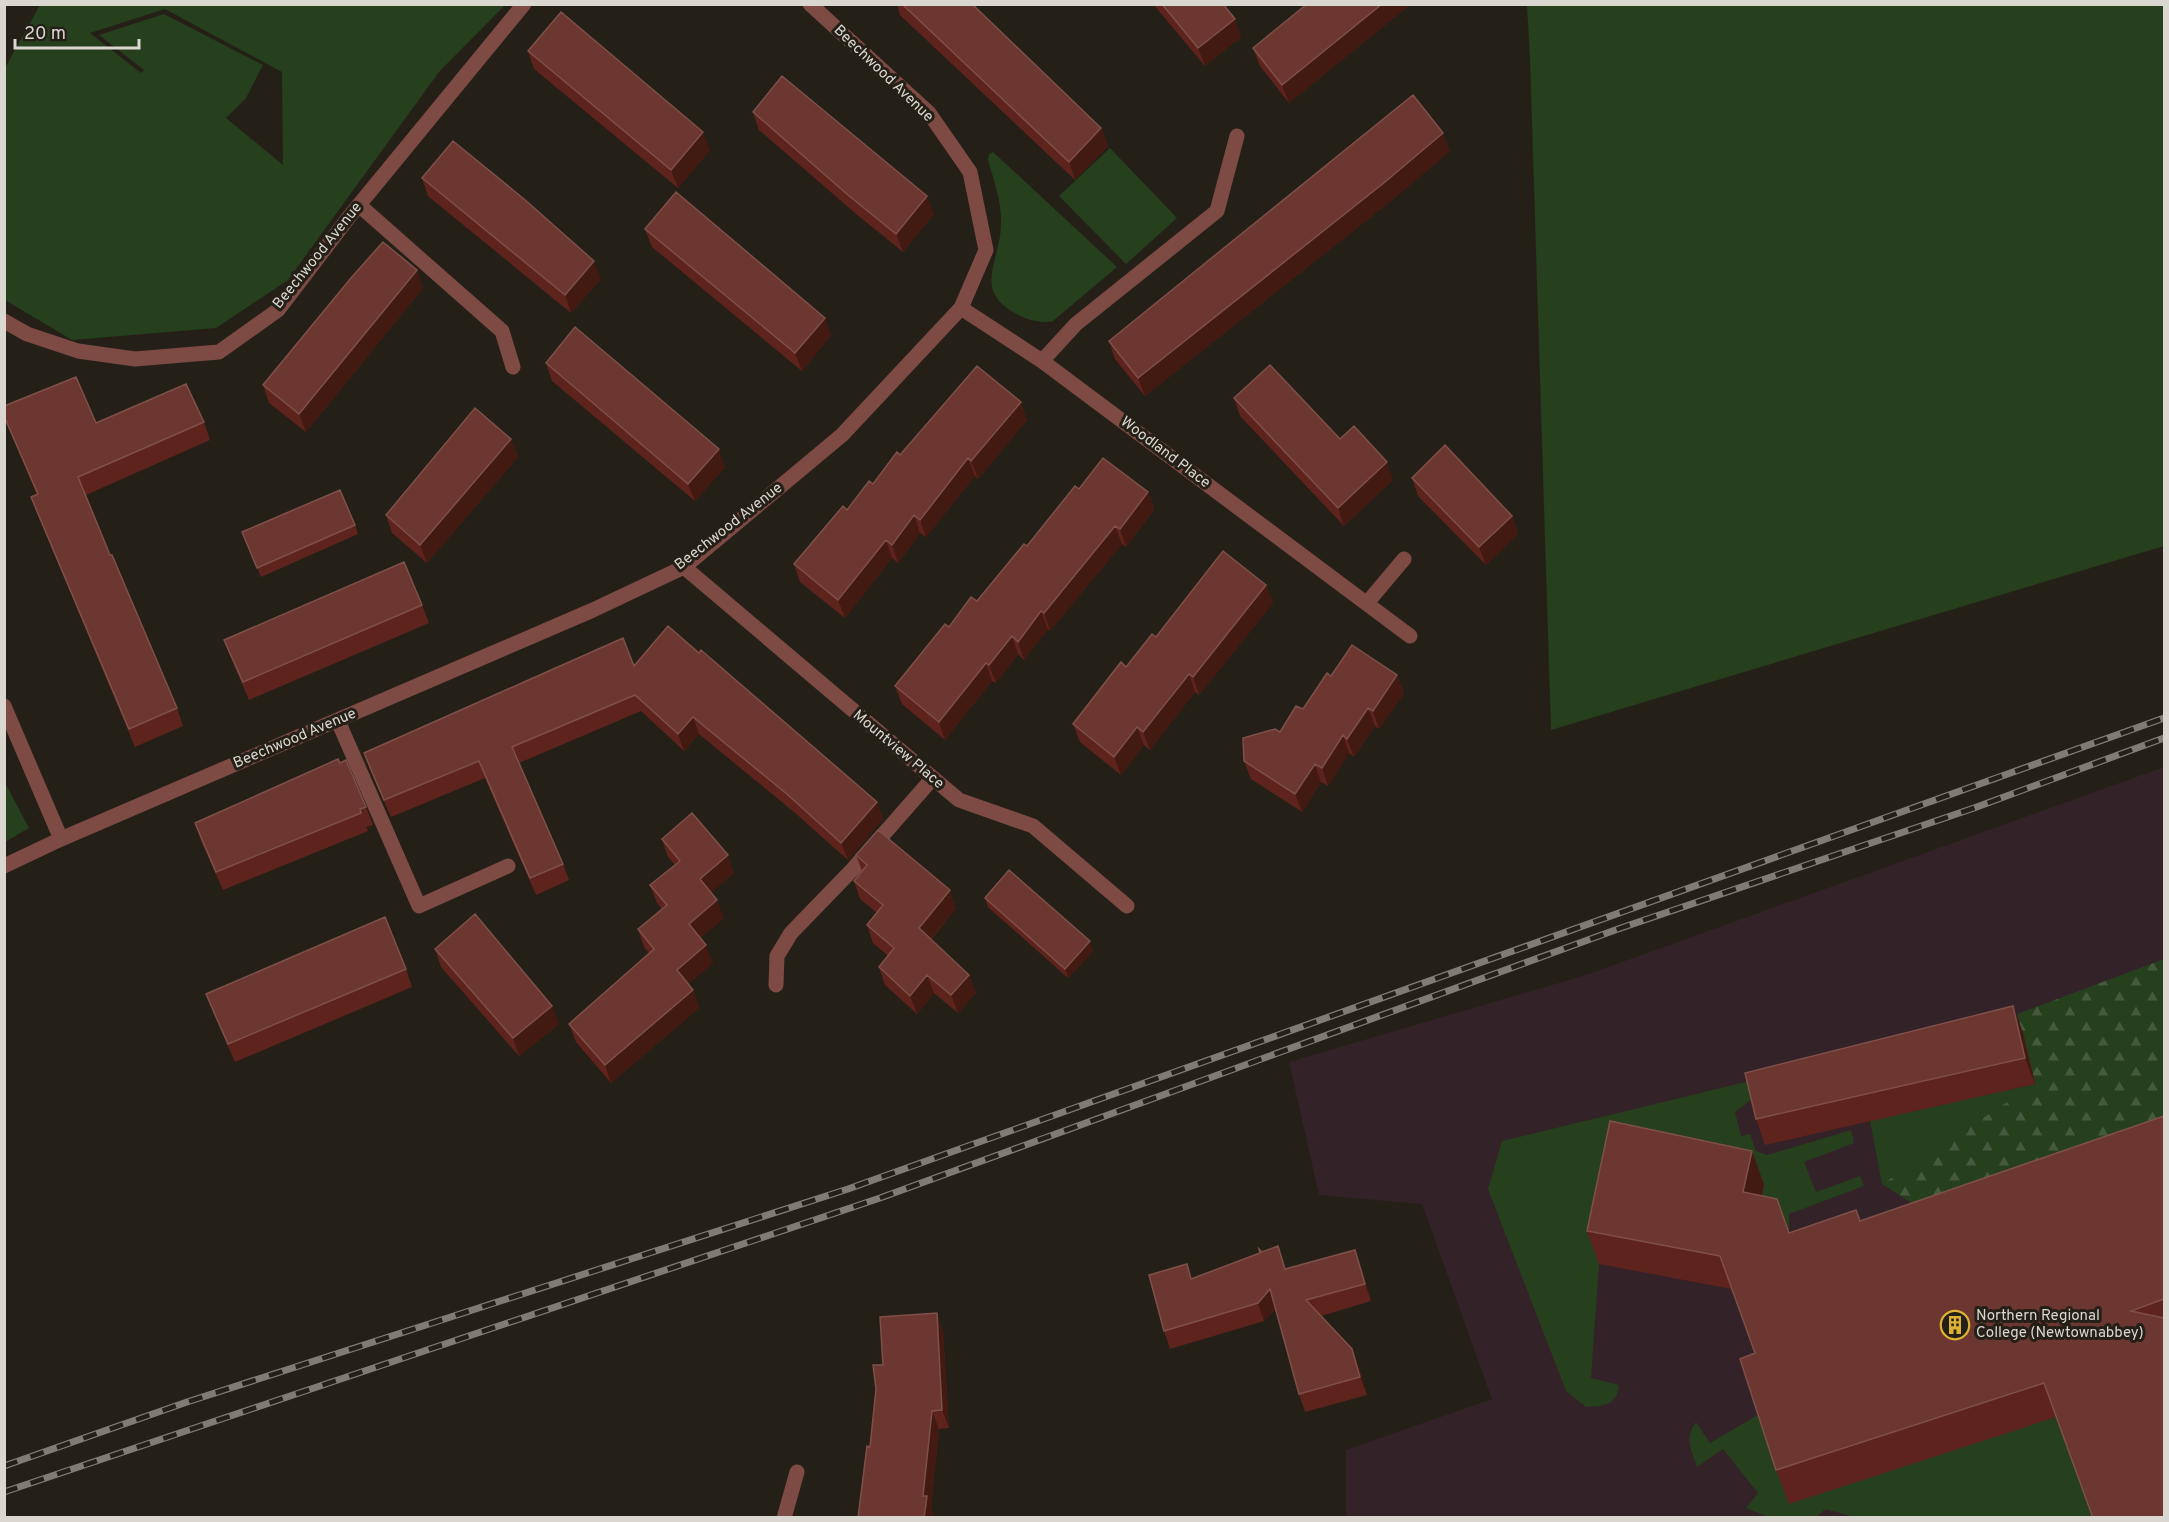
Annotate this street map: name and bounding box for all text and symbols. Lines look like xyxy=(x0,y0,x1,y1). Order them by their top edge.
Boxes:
scale bar xyxy=(15,12,140,50)
street label: Beechwood Avenue xyxy=(829,21,937,127)
text: 20 m xyxy=(24,23,66,46)
street label: Beechwood Avenue xyxy=(269,199,367,313)
street label: Woodland Place xyxy=(1116,413,1214,493)
street label: Beechwood Avenue xyxy=(671,479,787,575)
street label: Beechwood Avenue xyxy=(231,705,359,773)
street label: Mountview Place xyxy=(848,706,948,794)
place label: Northern Regional College (Newtownabbey) xyxy=(1976,1307,2144,1343)
building icon: Northern Regional College (Newtownabbey) xyxy=(1939,1309,1971,1341)

